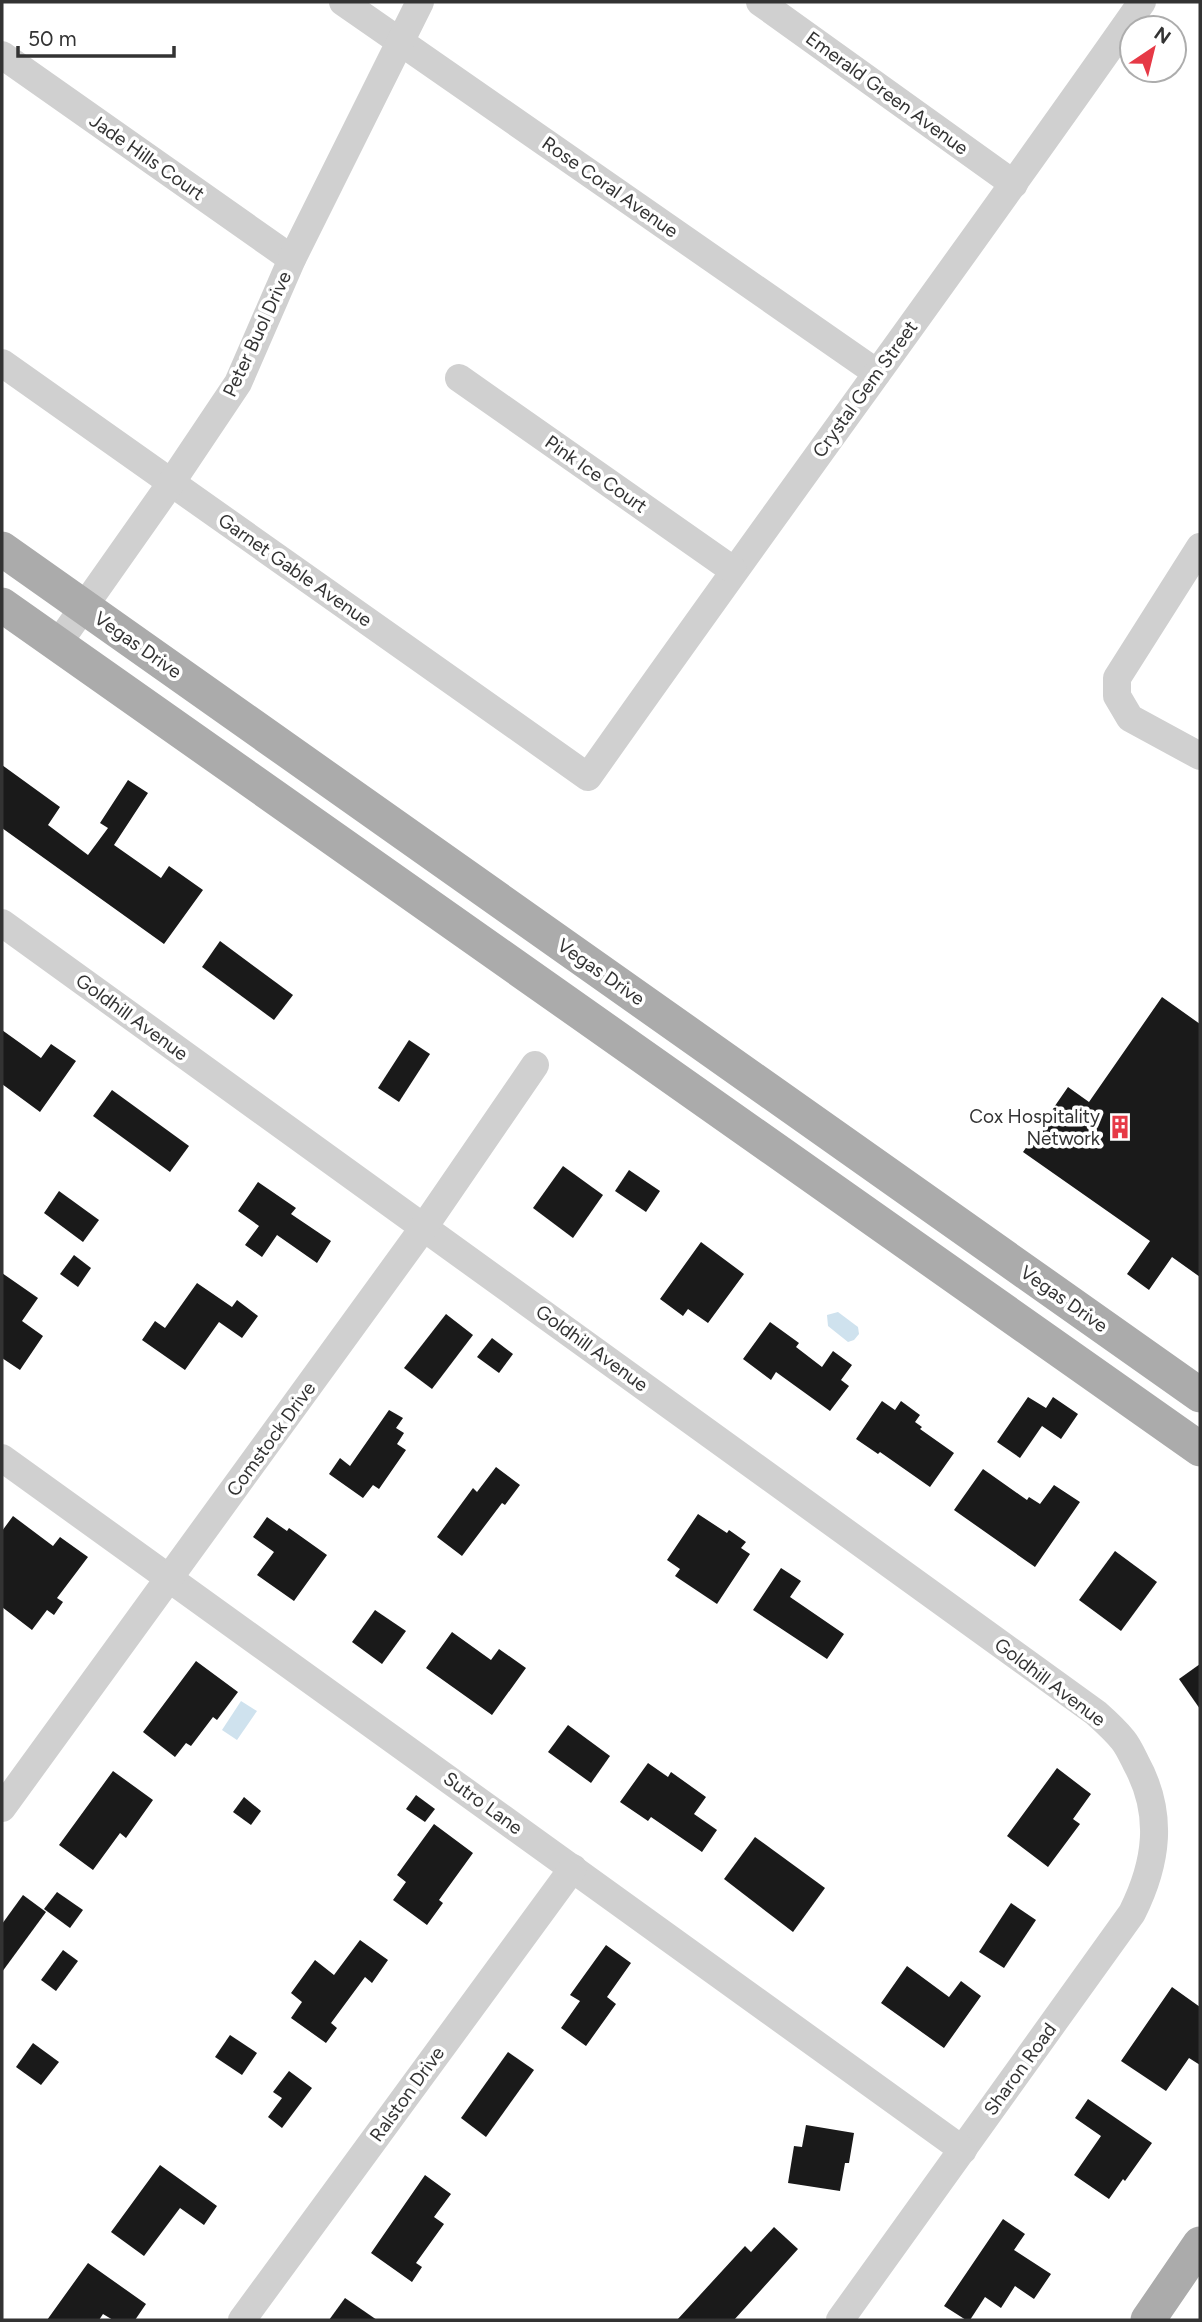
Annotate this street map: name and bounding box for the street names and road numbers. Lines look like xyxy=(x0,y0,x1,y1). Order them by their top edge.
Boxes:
street label: Emerald Green Avenue xyxy=(801,26,973,160)
street label: Jade Hills Court xyxy=(85,109,209,205)
street label: Rose Coral Avenue xyxy=(538,131,682,243)
street label: Peter Buol Drive xyxy=(218,268,296,400)
street label: Crystal Gem Street xyxy=(808,316,922,462)
street label: Pink Ice Court xyxy=(541,430,651,518)
street label: Garnet Gable Avenue xyxy=(214,508,376,632)
street label: Vegas Drive xyxy=(90,607,186,683)
street label: Vegas Drive xyxy=(553,934,649,1010)
street label: Goldhill Avenue xyxy=(71,969,193,1065)
street label: Vegas Drive xyxy=(1016,1261,1112,1337)
street label: Goldhill Avenue xyxy=(531,1300,653,1396)
street label: Comstock Drive xyxy=(222,1377,320,1501)
street label: Goldhill Avenue xyxy=(990,1633,1110,1731)
street label: Sutro Lane xyxy=(439,1767,527,1839)
street label: Sharon Road xyxy=(979,2018,1061,2120)
street label: Ralston Drive xyxy=(365,2042,449,2146)

